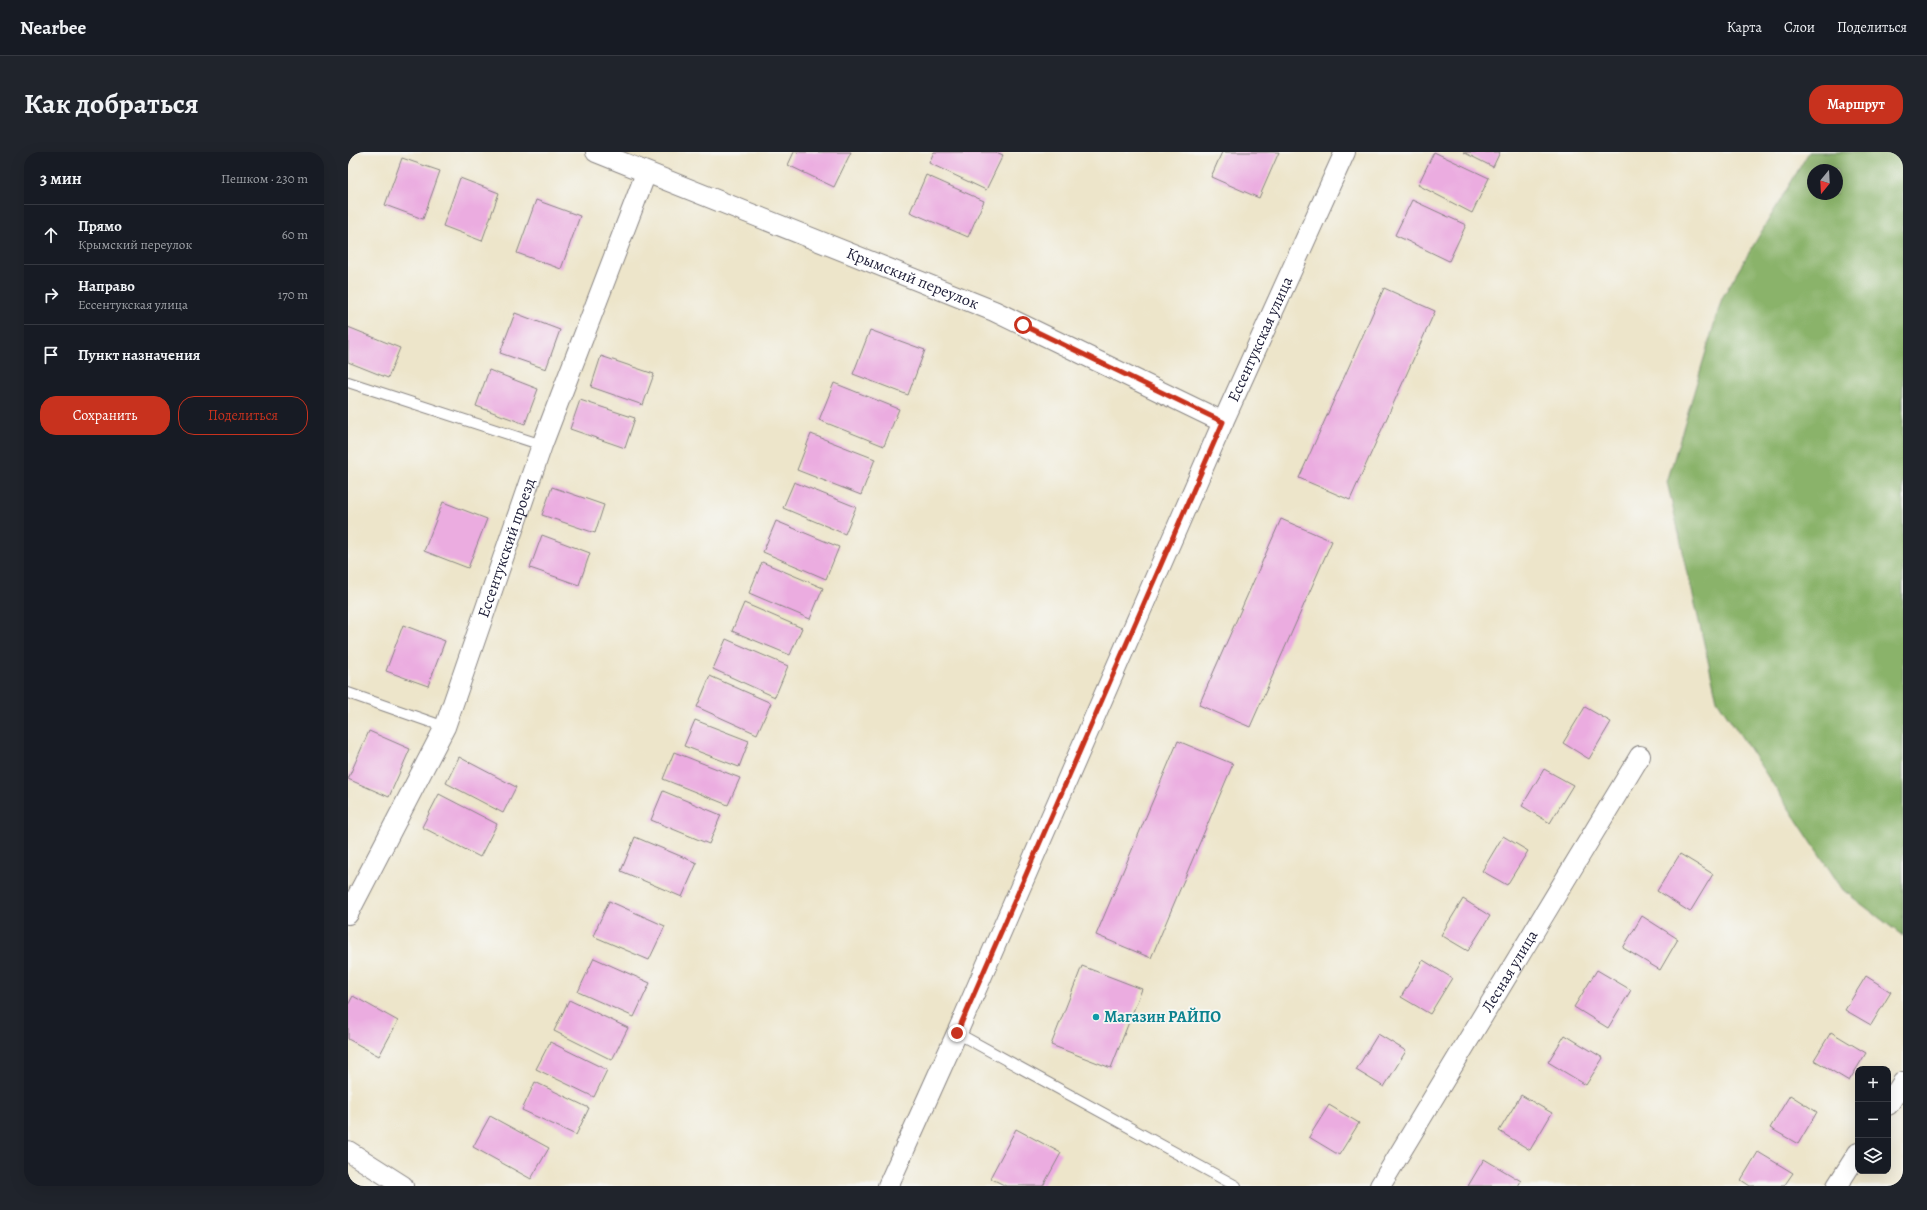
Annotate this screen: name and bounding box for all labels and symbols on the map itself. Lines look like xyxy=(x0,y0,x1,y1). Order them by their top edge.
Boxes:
north arrow xyxy=(1807,164,1843,200)
street label: Крымский переулок xyxy=(843,242,982,315)
street label: Ессентукская улица xyxy=(1222,272,1299,406)
route start xyxy=(1014,316,1032,334)
street label: Ессентукский проезд xyxy=(472,475,541,621)
street label: Лесная улица xyxy=(1476,925,1544,1017)
place label: Магазин РАЙПО xyxy=(1104,1006,1221,1028)
marker: Магазин РАЙПО xyxy=(1091,1012,1101,1022)
route end xyxy=(948,1024,966,1042)

